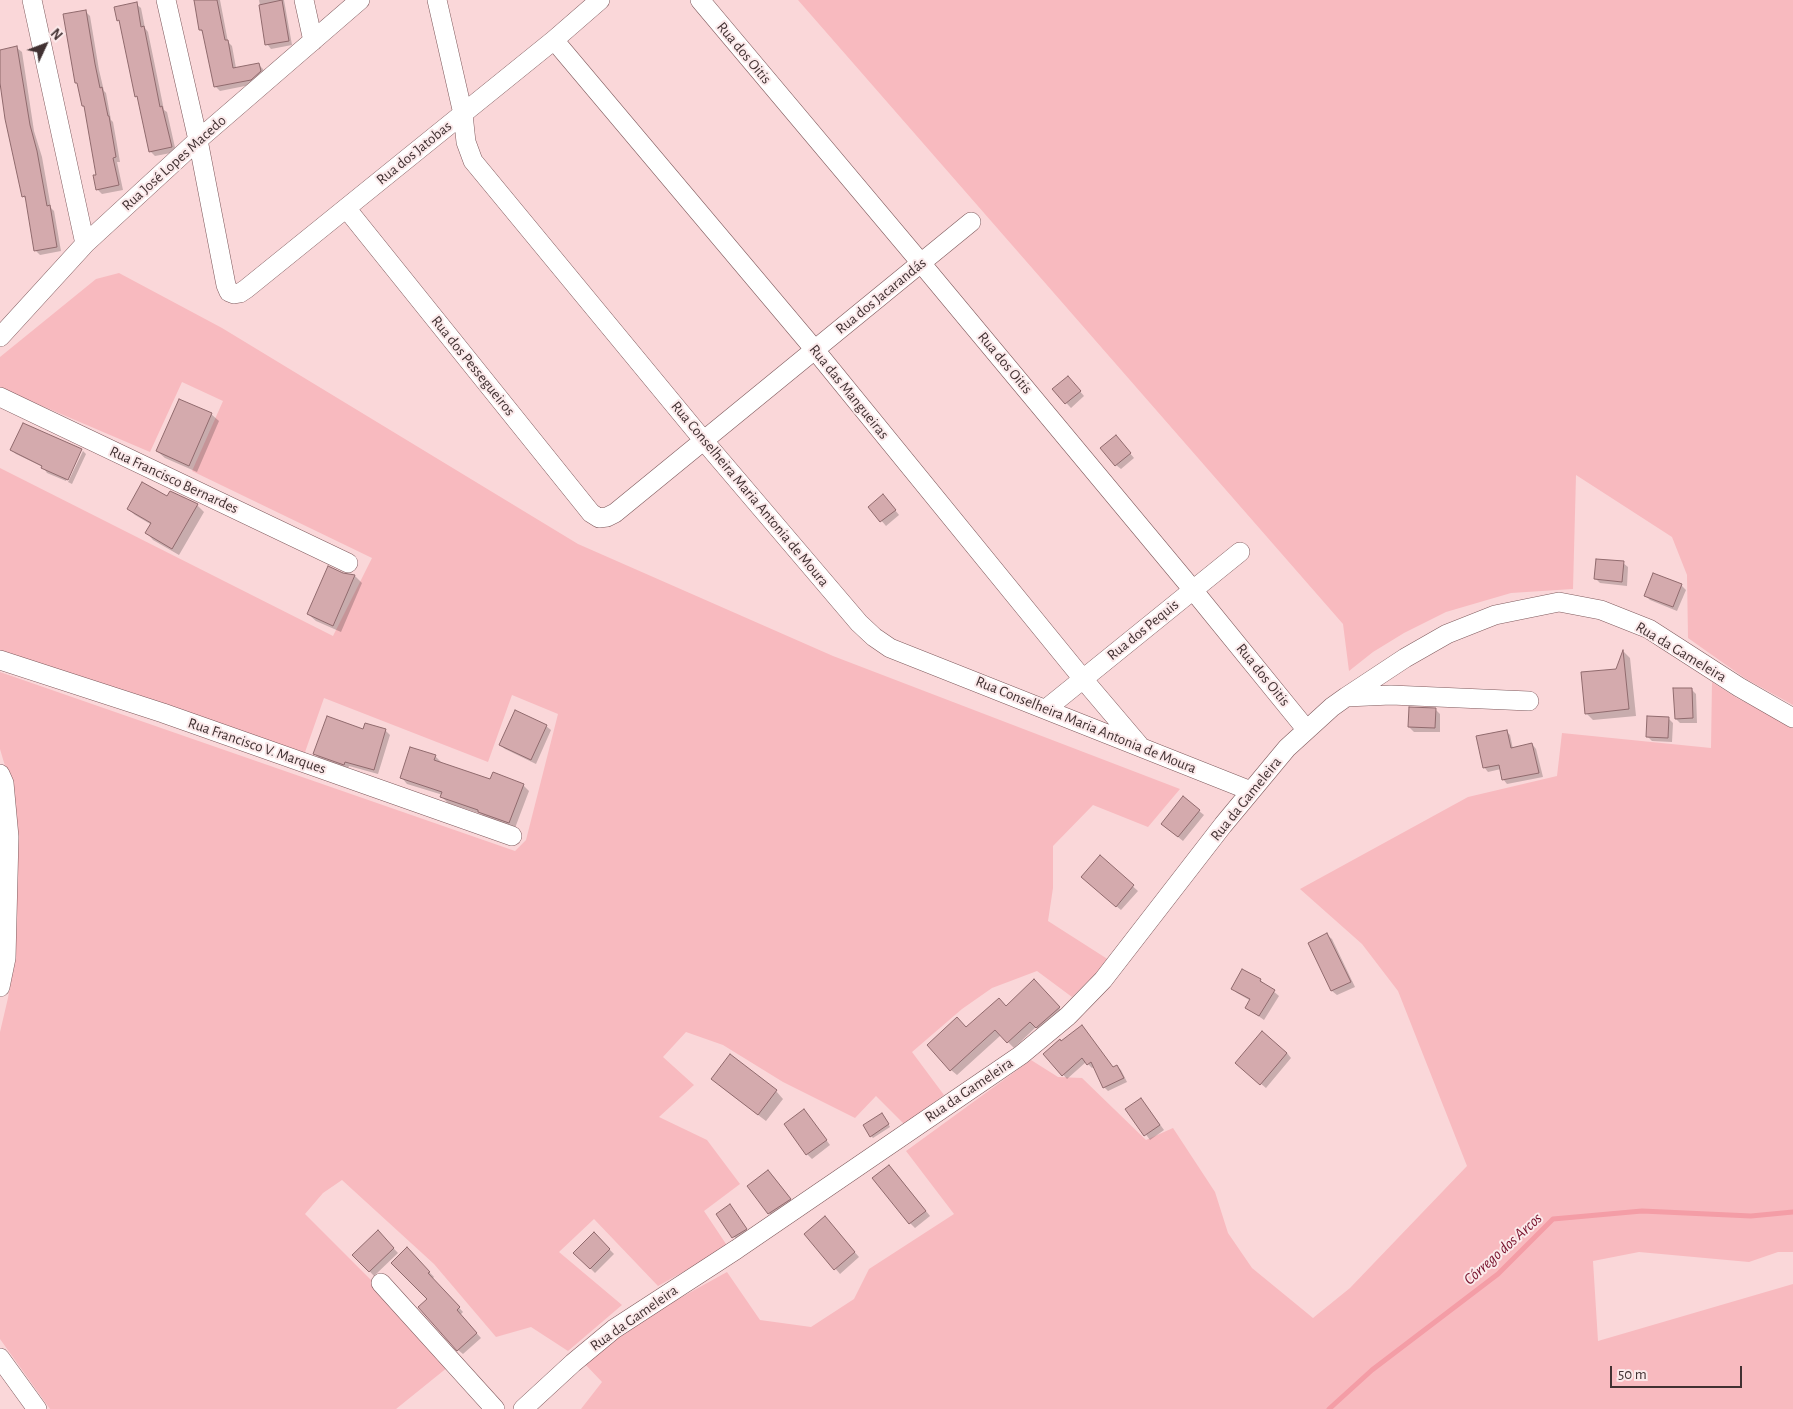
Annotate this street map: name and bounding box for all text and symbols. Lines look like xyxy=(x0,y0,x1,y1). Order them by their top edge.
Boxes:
street label: Rua dos Oitis xyxy=(713,18,775,88)
north arrow xyxy=(20,20,70,70)
text: N xyxy=(48,26,64,43)
street label: Rua José Lopes Macedo xyxy=(118,111,230,215)
street label: Rua dos Jatobas xyxy=(373,117,455,189)
street label: Rua dos Jacarandás xyxy=(832,254,930,338)
street label: Rua dos Pessegueiros xyxy=(427,312,519,420)
street label: Rua dos Oitis xyxy=(974,328,1036,398)
street label: Rua das Mangueiras xyxy=(805,341,893,443)
street label: Rua Conselheira Maria Antonia de Moura xyxy=(667,398,833,590)
street label: Rua Francisco Bernardes xyxy=(107,442,241,518)
street label: Rua dos Pequis xyxy=(1104,596,1182,664)
street label: Rua da Gameleira xyxy=(1632,618,1730,686)
street label: Rua dos Oitis xyxy=(1232,640,1294,710)
street label: Rua Conselheira Maria Antonia de Moura xyxy=(973,672,1199,778)
street label: Rua Francisco V. Marques xyxy=(186,714,328,778)
street label: Rua da Gameleira xyxy=(1207,753,1285,845)
street label: Rua da Gameleira xyxy=(921,1054,1017,1126)
water label: Córrego dos Arcos xyxy=(1460,1209,1546,1289)
street label: Rua da Gameleira xyxy=(587,1281,681,1355)
scale bar xyxy=(1613,1356,1746,1388)
text: 50 m xyxy=(1618,1367,1647,1382)

